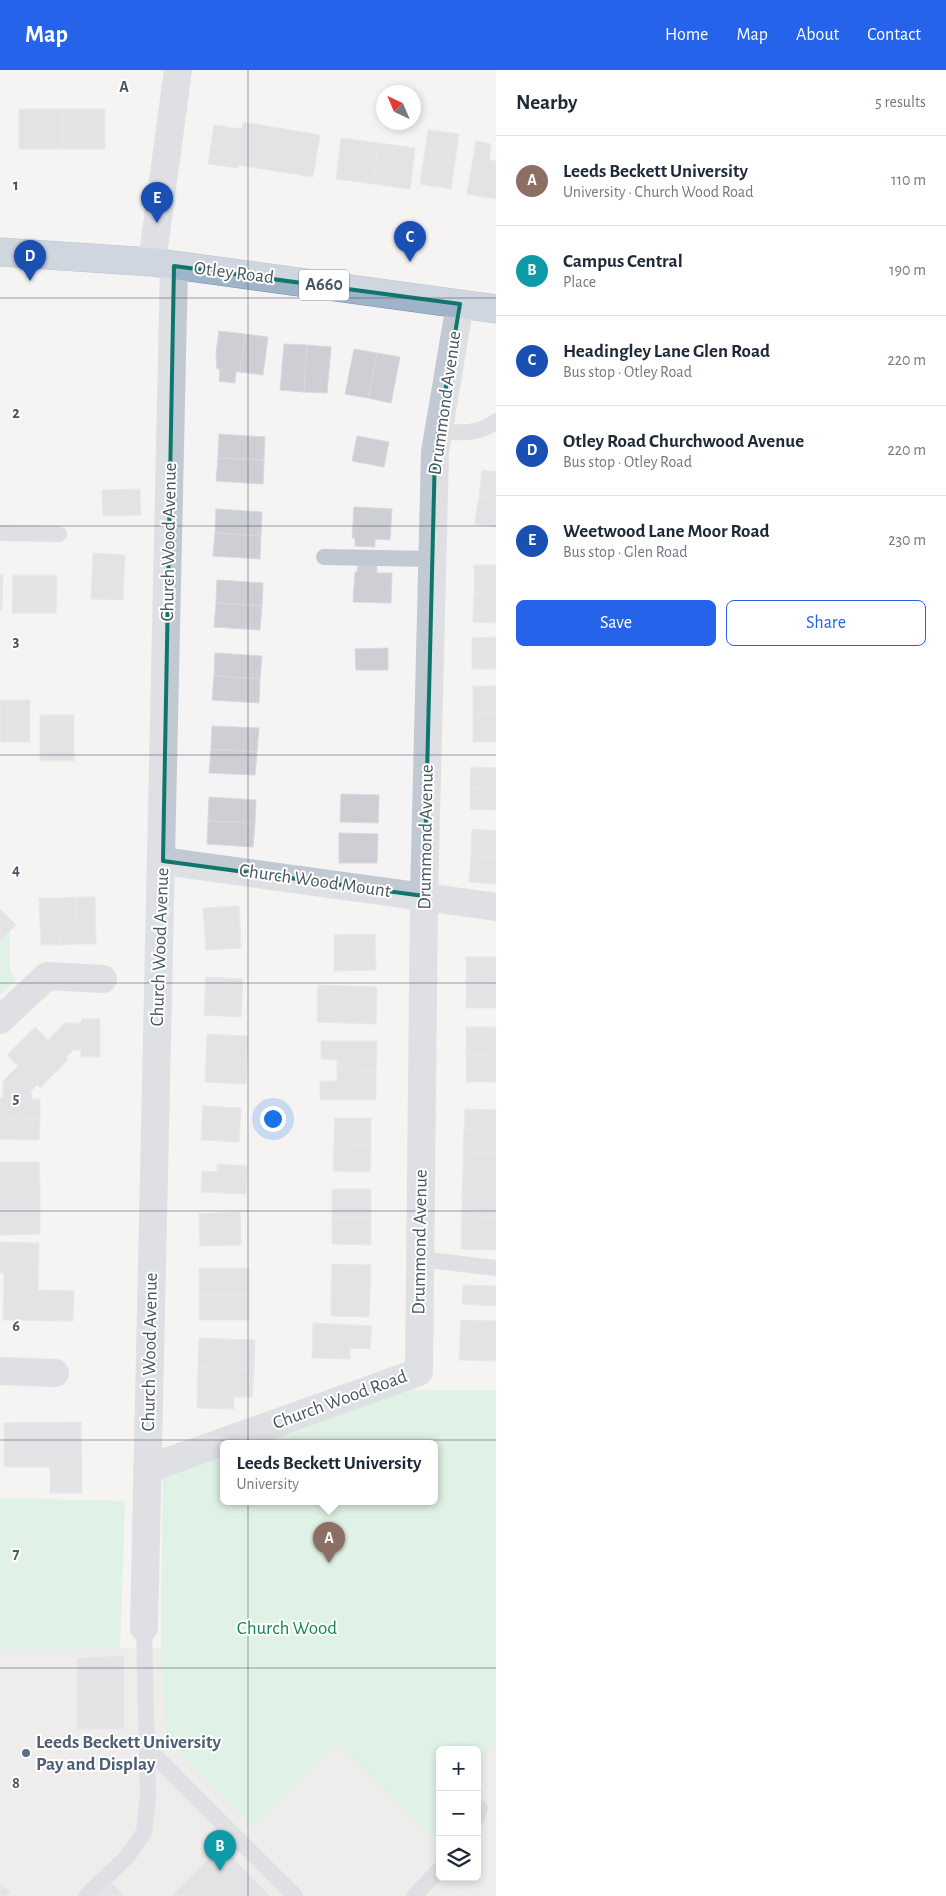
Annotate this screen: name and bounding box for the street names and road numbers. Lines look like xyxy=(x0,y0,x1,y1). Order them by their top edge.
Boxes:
street label: Otley Road xyxy=(193,259,275,287)
road number: A660 xyxy=(299,270,349,300)
street label: Drummond Avenue xyxy=(425,330,465,476)
street label: Church Wood Avenue xyxy=(158,462,180,622)
street label: Drummond Avenue xyxy=(415,764,437,910)
street label: Church Wood Mount xyxy=(238,861,392,901)
street label: Church Wood Avenue xyxy=(148,867,172,1027)
street label: Drummond Avenue xyxy=(409,1169,431,1315)
street label: Church Wood Avenue xyxy=(139,1272,161,1432)
street label: Church Wood Road xyxy=(270,1367,410,1433)

